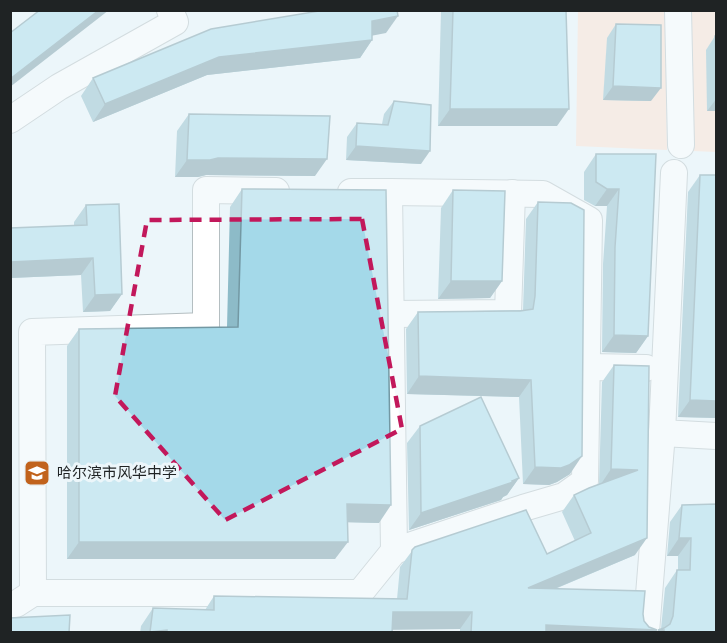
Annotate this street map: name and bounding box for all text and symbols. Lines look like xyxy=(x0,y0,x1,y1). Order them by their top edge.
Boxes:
school or university icon: 哈尔滨市风华中学 xyxy=(22,458,52,488)
place label: 哈尔滨市风华中学 xyxy=(57,464,177,482)

